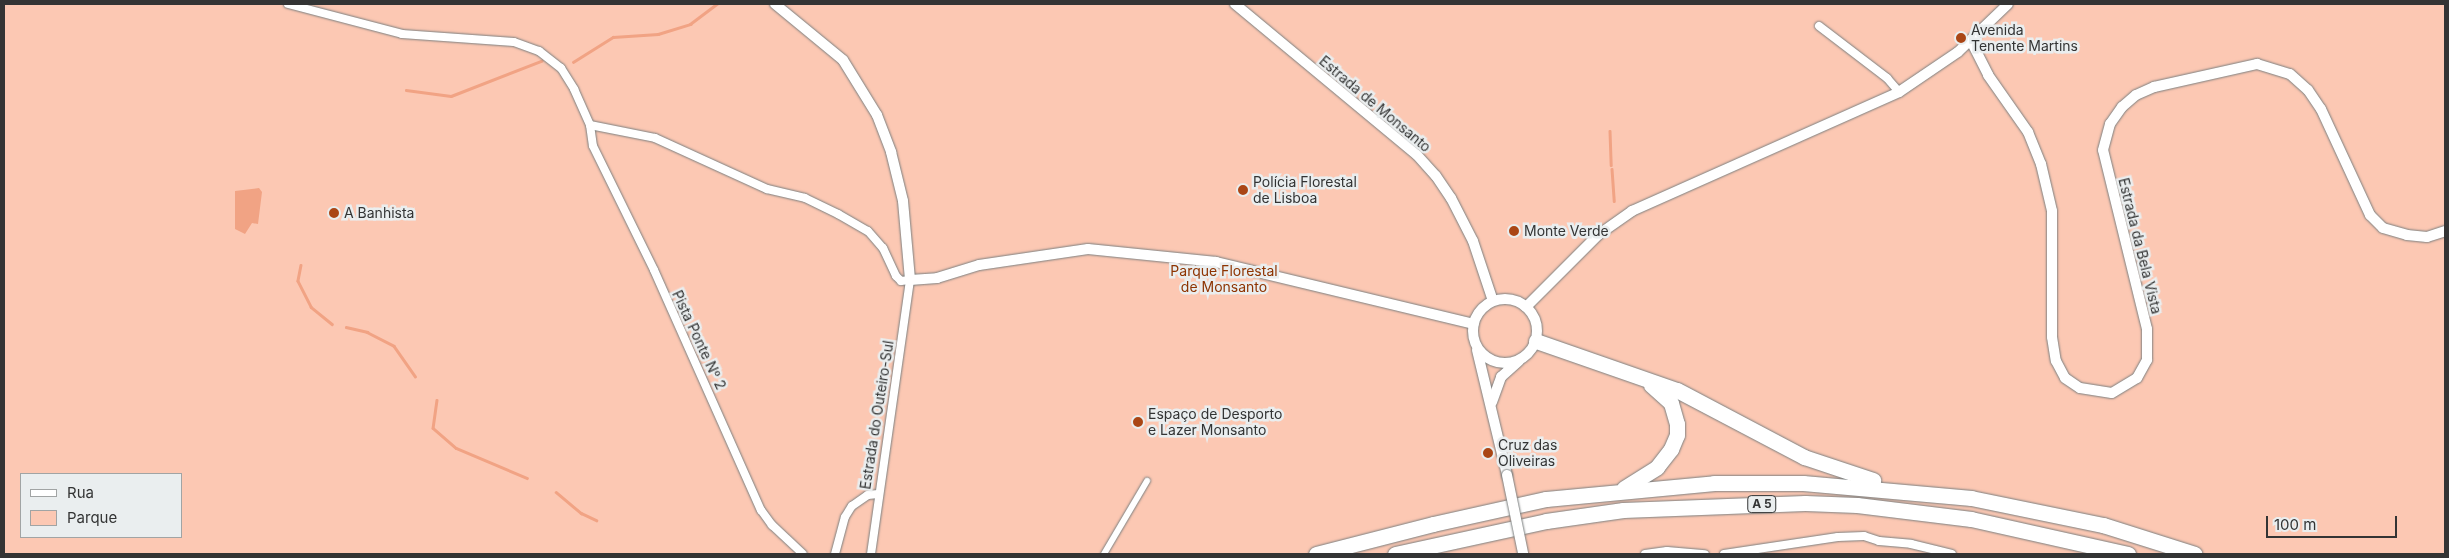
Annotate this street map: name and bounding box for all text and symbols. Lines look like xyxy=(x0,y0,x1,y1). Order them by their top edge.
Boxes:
place label: Avenida Tenente Martins xyxy=(1971,22,2078,54)
marker: Avenida Tenente Martins xyxy=(1955,32,1967,44)
street label: Estrada de Monsanto xyxy=(1316,52,1434,156)
place label: Polícia Florestal de Lisboa xyxy=(1253,174,1357,206)
street label: Estrada da Bela Vista xyxy=(2115,176,2165,316)
marker: Polícia Florestal de Lisboa xyxy=(1237,184,1249,196)
place label: A Banhista xyxy=(344,205,414,221)
marker: A Banhista xyxy=(328,207,340,219)
place label: Monte Verde xyxy=(1524,223,1609,239)
marker: Monte Verde xyxy=(1508,225,1520,237)
park label: Parque Florestal de Monsanto xyxy=(1170,263,1278,296)
street label: Pista Ponte Nº 2 xyxy=(669,288,729,392)
street label: Estrada do Outeiro-Sul xyxy=(857,339,897,491)
place label: Espaço de Desporto e Lazer Monsanto xyxy=(1148,406,1282,438)
marker: Espaço de Desporto e Lazer Monsanto xyxy=(1132,416,1144,428)
place label: Cruz das Oliveiras xyxy=(1498,437,1557,470)
marker: Cruz das Oliveiras xyxy=(1482,447,1494,459)
legend xyxy=(20,473,182,538)
text: Rua xyxy=(67,483,94,502)
road number: A 5 xyxy=(1747,494,1777,514)
scale bar xyxy=(2269,506,2400,538)
text: Parque xyxy=(67,508,117,527)
text: 100 m xyxy=(2274,515,2316,534)

